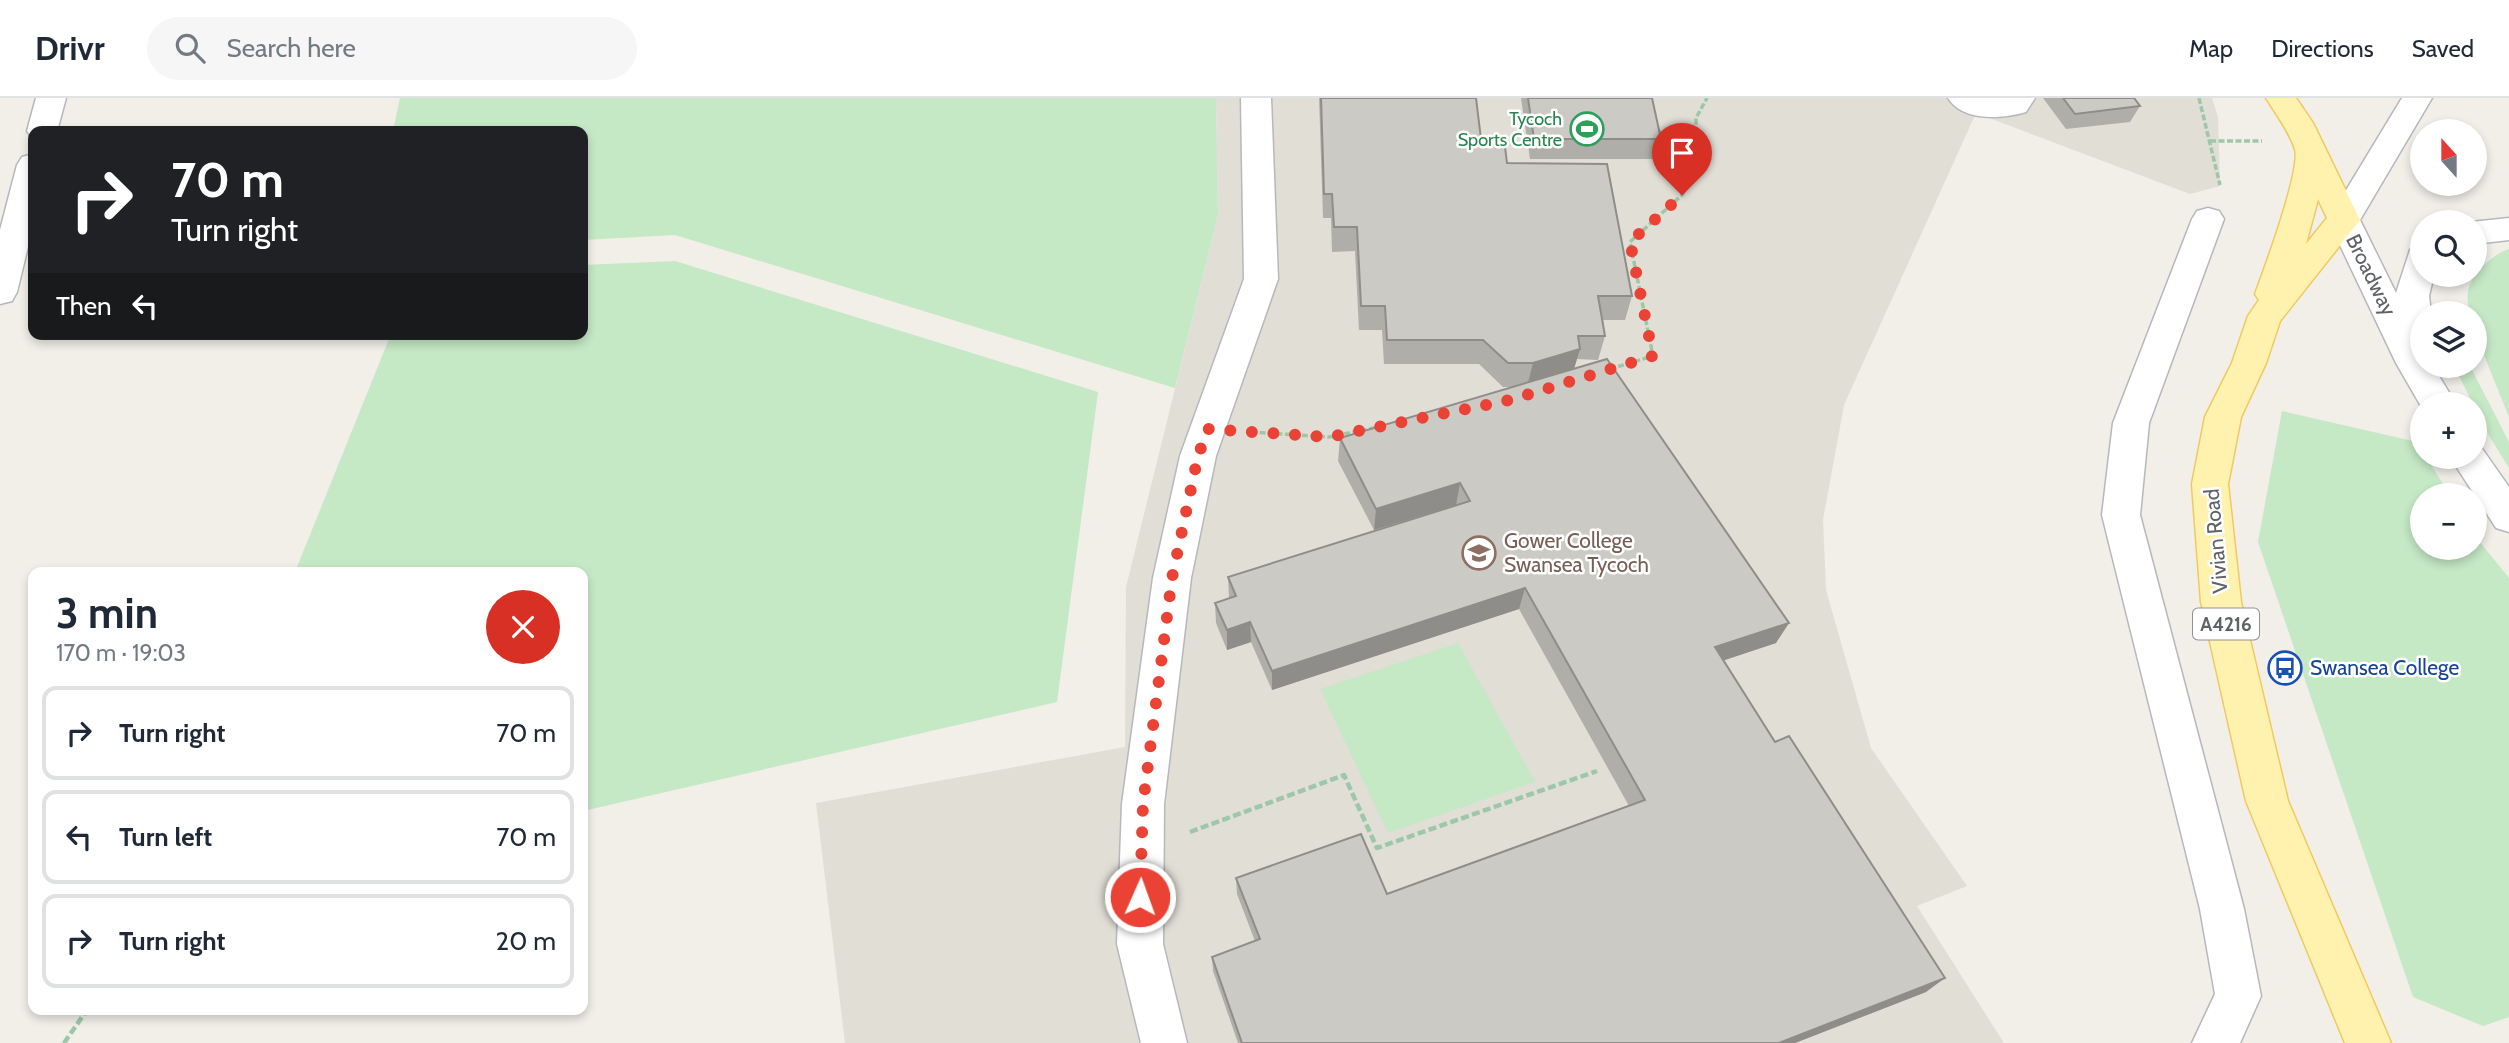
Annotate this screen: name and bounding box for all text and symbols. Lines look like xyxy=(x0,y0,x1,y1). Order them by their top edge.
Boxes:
search box xyxy=(147,17,637,80)
text: Drivr xyxy=(35,28,105,68)
icon: search xyxy=(171,29,209,67)
text: Search here xyxy=(227,32,356,64)
text: Map xyxy=(2189,34,2233,63)
text: Directions xyxy=(2271,34,2374,63)
text: Saved xyxy=(2412,34,2474,63)
place label: Tycoch Sports Centre xyxy=(1458,108,1562,151)
sports icon: Tycoch Sports Centre xyxy=(1568,110,1606,148)
north arrow xyxy=(2410,119,2487,196)
map controls xyxy=(2410,119,2487,560)
pin xyxy=(1652,123,1712,195)
icon: arrive xyxy=(1663,134,1701,172)
text: 70 m xyxy=(171,150,284,209)
icon: right xyxy=(56,154,147,245)
text: Turn right xyxy=(171,210,298,249)
button: search xyxy=(2410,210,2487,287)
street label: Broadway xyxy=(2341,230,2402,320)
icon: left xyxy=(126,287,164,325)
text: Then xyxy=(56,290,112,322)
button: layers xyxy=(2410,301,2487,378)
button: + xyxy=(2410,392,2487,469)
button: − xyxy=(2410,483,2487,560)
street label: Vivian Road xyxy=(2198,488,2233,594)
place label: Gower College Swansea Tycoch xyxy=(1504,528,1649,577)
school or university icon: Gower College Swansea Tycoch xyxy=(1460,534,1498,572)
text: 3 min xyxy=(56,587,158,639)
button: close xyxy=(486,590,560,664)
road number: A4216 xyxy=(2193,608,2259,639)
text: 170 m · 19:03 xyxy=(56,639,186,667)
bus stop icon: Swansea College xyxy=(2266,649,2304,687)
place label: Swansea College xyxy=(2310,655,2459,680)
icon: right xyxy=(60,714,98,752)
text: Turn right xyxy=(119,717,225,749)
text: 70 m xyxy=(496,717,556,749)
icon: left xyxy=(60,818,98,856)
text: Turn left xyxy=(119,821,212,853)
text: 70 m xyxy=(496,821,556,853)
position arrow xyxy=(1103,860,1177,934)
icon: right xyxy=(60,922,98,960)
text: Turn right xyxy=(119,925,225,957)
text: 20 m xyxy=(496,925,556,957)

